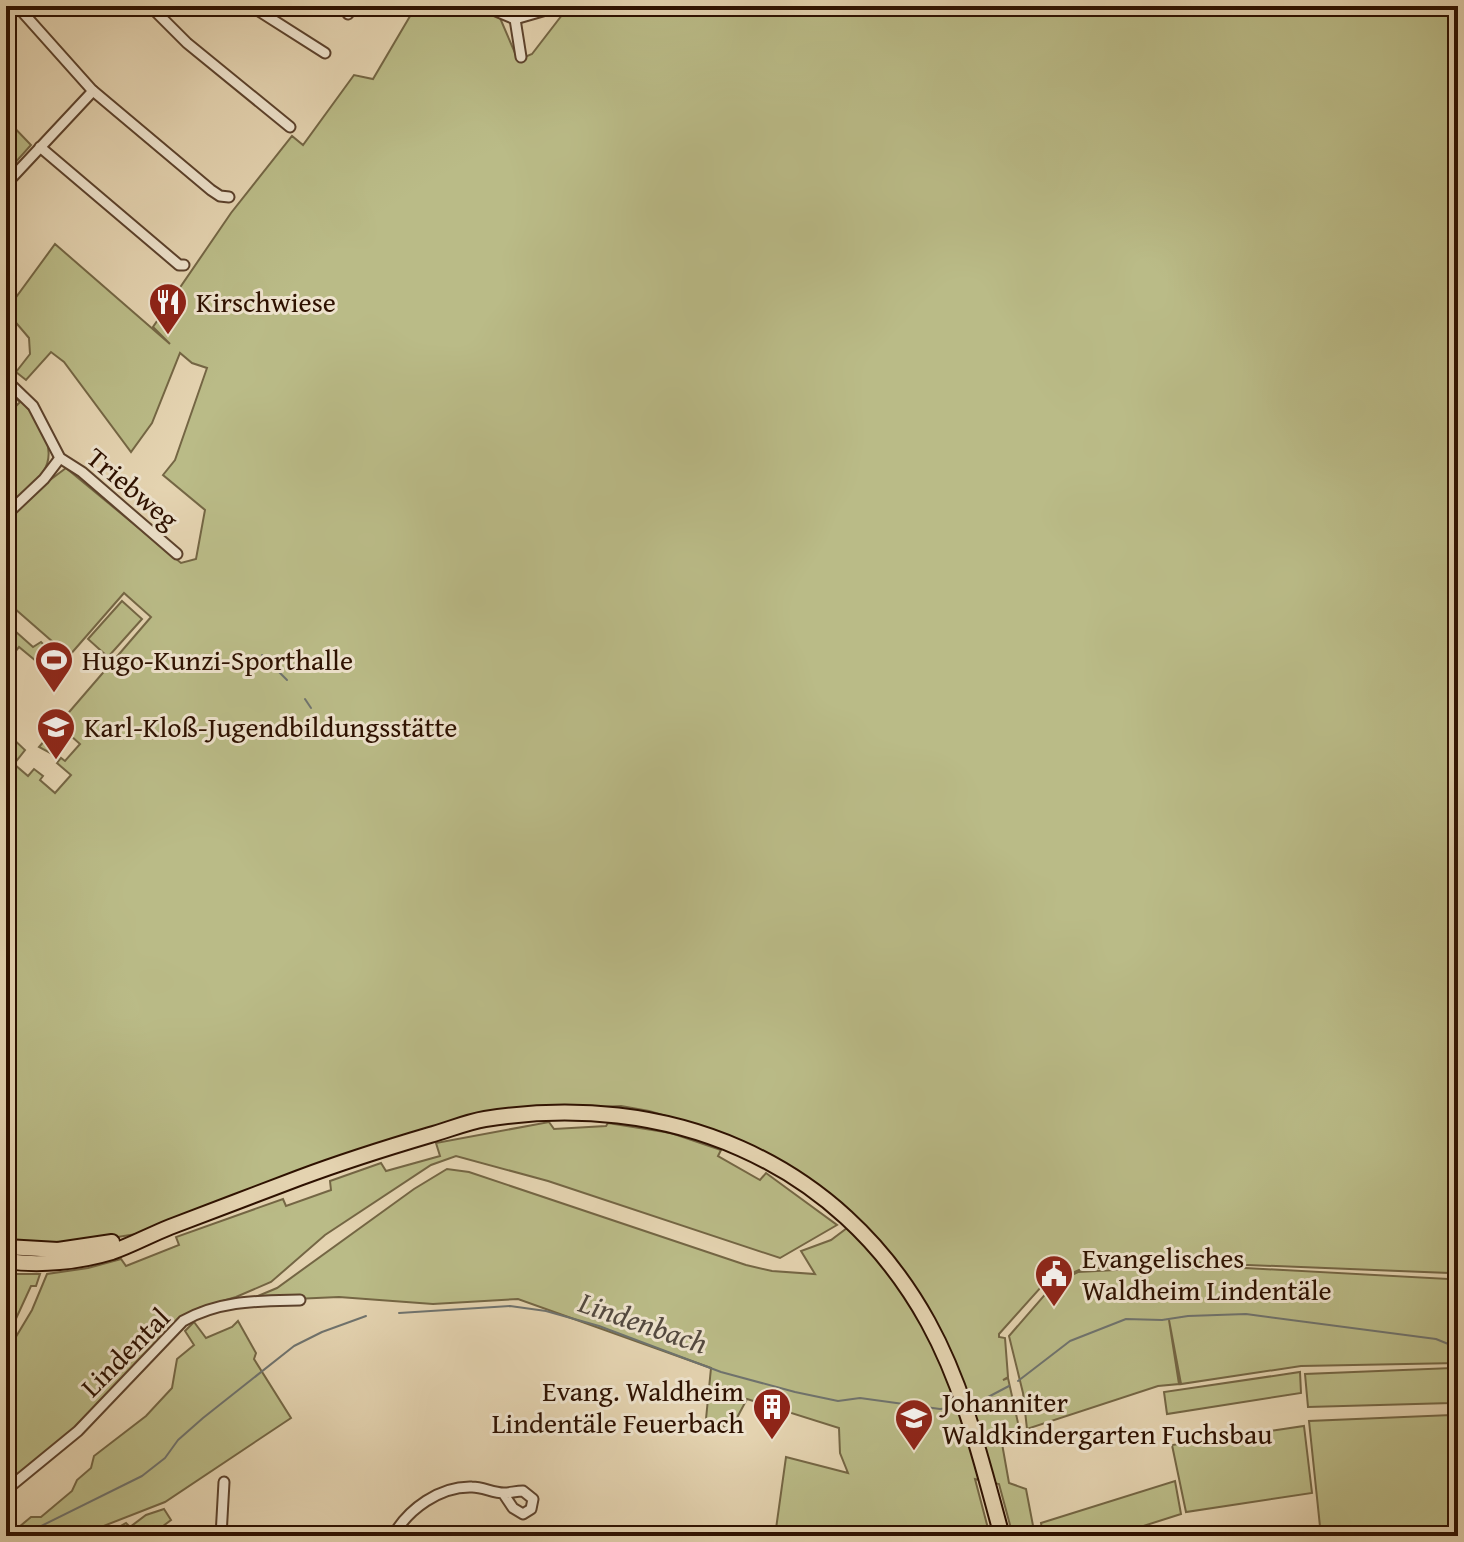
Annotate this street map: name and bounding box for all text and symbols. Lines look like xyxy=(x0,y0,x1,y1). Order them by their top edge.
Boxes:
restaurant icon: Kirschwiese xyxy=(147,281,189,336)
place label: Kirschwiese xyxy=(196,281,336,322)
street label: Triebweg xyxy=(78,437,188,538)
sports icon: Hugo-Kunzi-Sporthalle xyxy=(33,639,75,694)
place label: Hugo-Kunzi-Sporthalle xyxy=(82,639,353,680)
school or university icon: Karl-Kloß-Jugendbildungsstätte xyxy=(35,706,77,761)
place label: Karl-Kloß-Jugendbildungsstätte xyxy=(84,706,458,747)
place label: Evangelisches Waldheim Lindentäle xyxy=(1082,1237,1332,1310)
public building icon: Evangelisches Waldheim Lindentäle xyxy=(1033,1253,1075,1308)
water label: Lindenbach xyxy=(572,1279,713,1365)
street label: Lindental xyxy=(71,1297,179,1406)
place label: Evang. Waldheim Lindentäle Feuerbach xyxy=(492,1370,744,1443)
place label: Johanniter Waldkindergarten Fuchsbau xyxy=(939,1381,1272,1454)
building icon: Evang. Waldheim Lindentäle Feuerbach xyxy=(751,1386,793,1441)
school or university icon: Johanniter Waldkindergarten Fuchsbau xyxy=(893,1397,935,1452)

